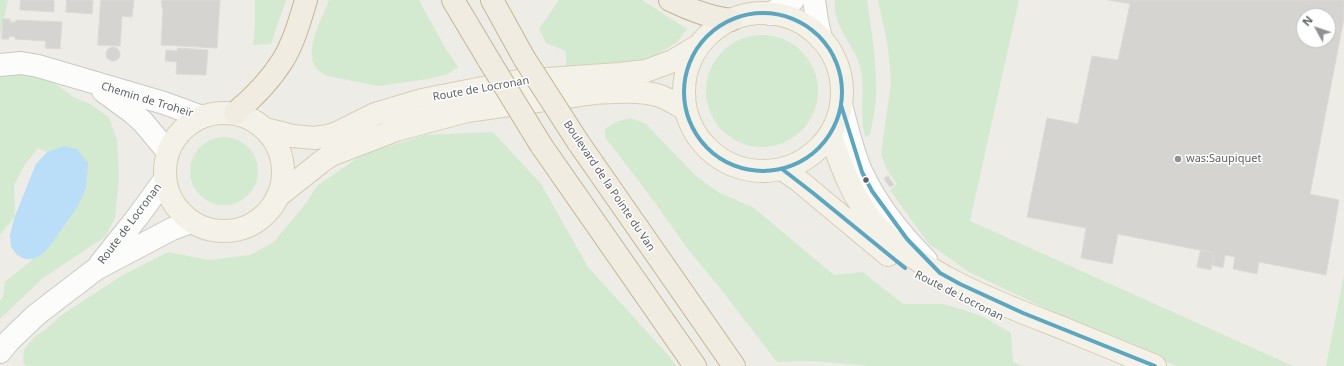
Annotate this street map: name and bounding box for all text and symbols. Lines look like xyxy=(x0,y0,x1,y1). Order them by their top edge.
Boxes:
north arrow xyxy=(1296,8,1336,48)
text: N xyxy=(1299,12,1316,29)
street label: Route de Locronan xyxy=(432,74,530,104)
street label: Chemin de Troheïr xyxy=(99,80,195,120)
street label: Boulevard de la Pointe du Van xyxy=(560,118,658,254)
place label: was:Saupiquet xyxy=(1186,152,1261,166)
marker: was:Saupiquet xyxy=(1173,154,1183,164)
unlabelled marker xyxy=(861,175,871,185)
street label: Route de Locronan xyxy=(95,181,165,267)
street label: Route de Locronan xyxy=(913,268,1005,324)

